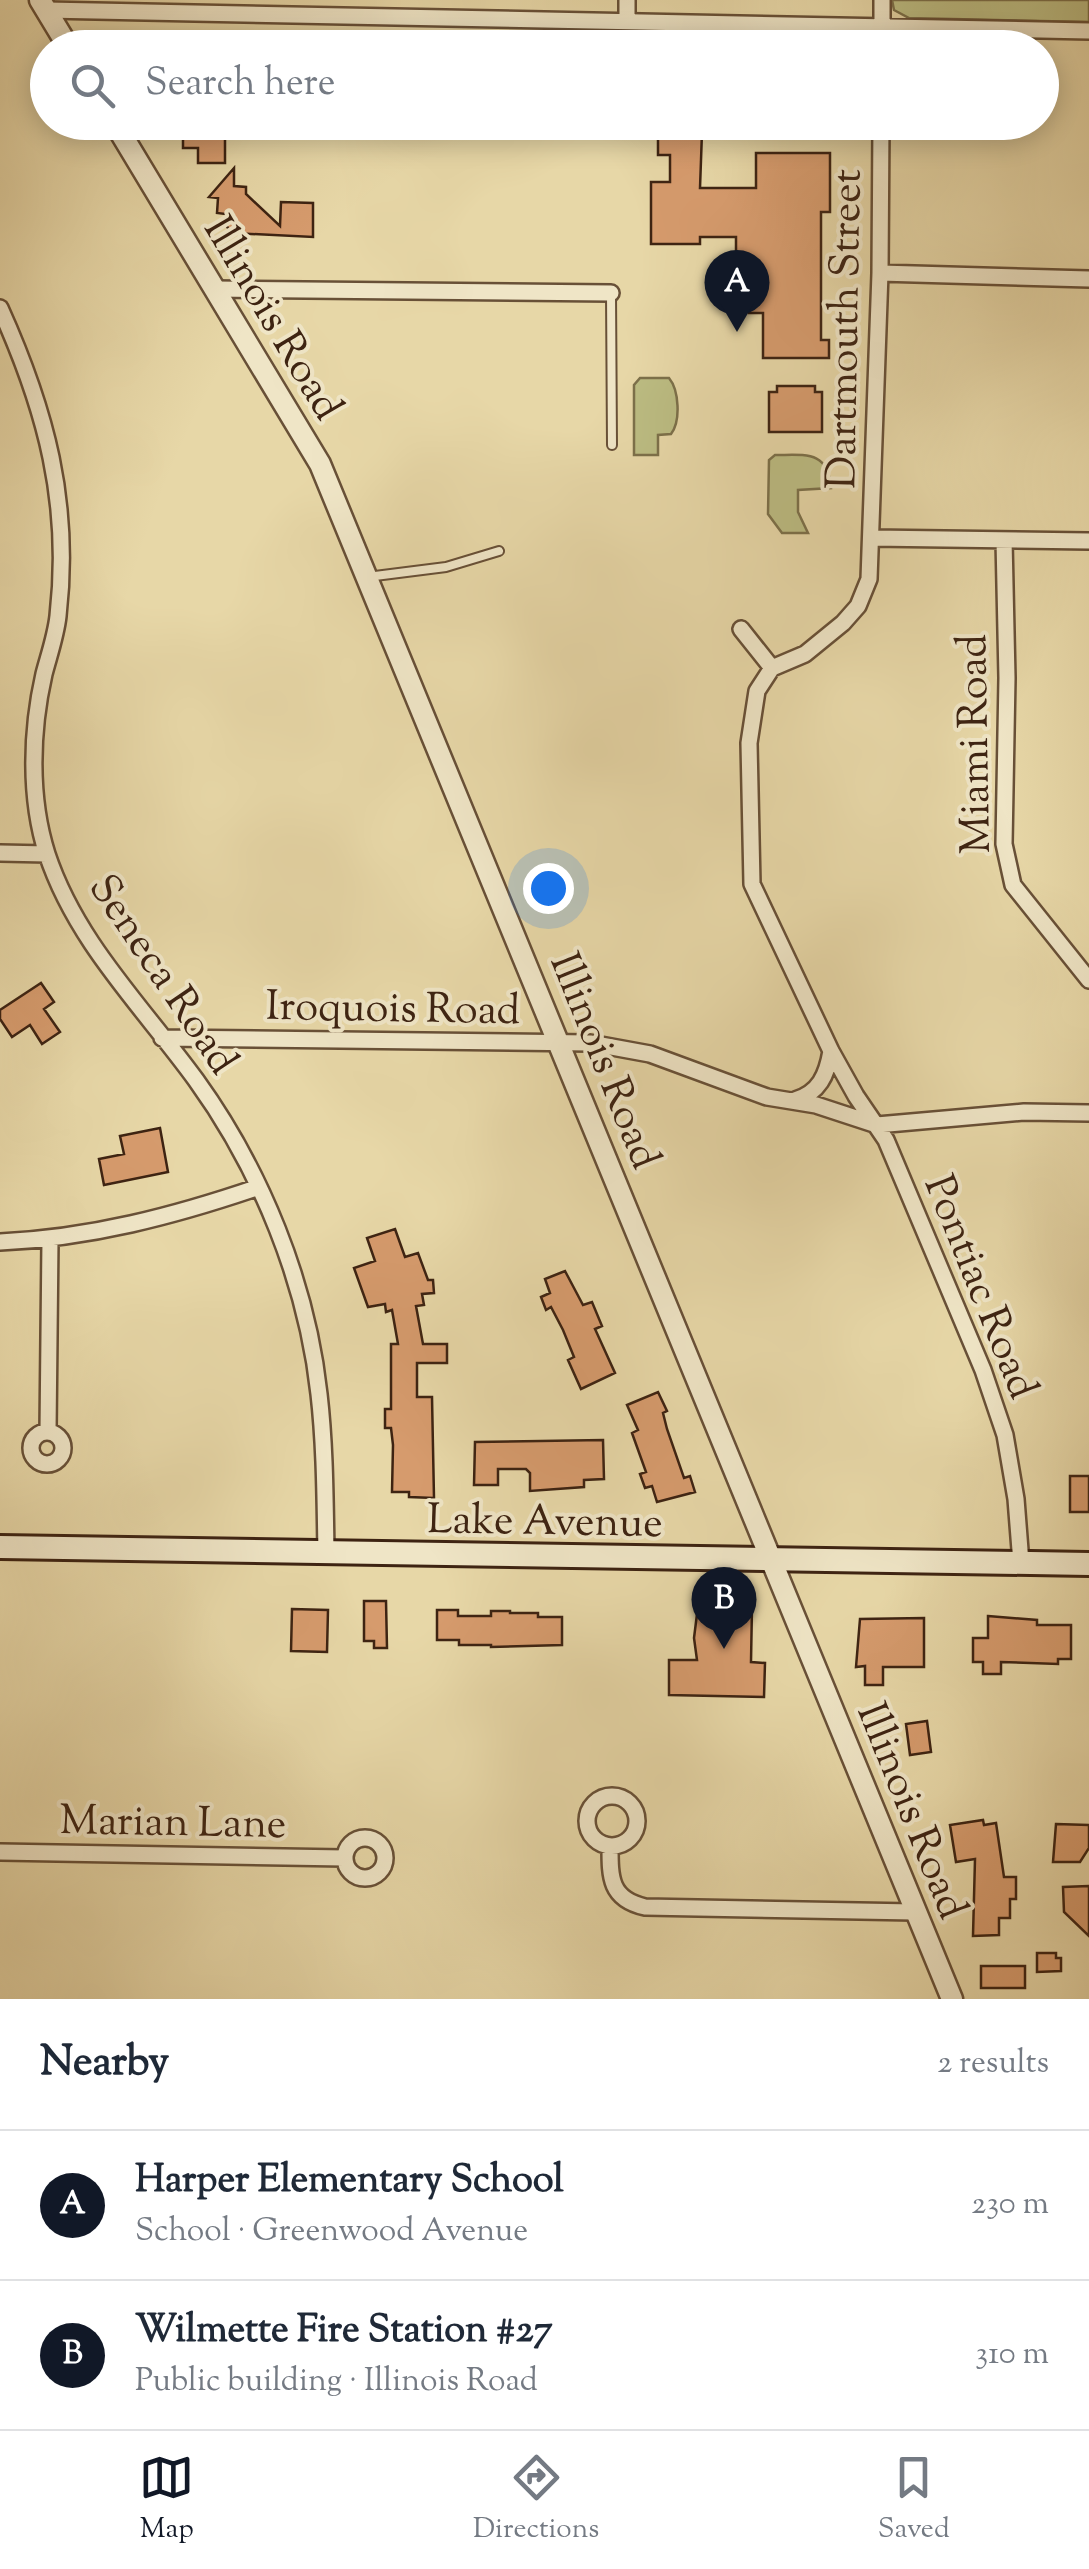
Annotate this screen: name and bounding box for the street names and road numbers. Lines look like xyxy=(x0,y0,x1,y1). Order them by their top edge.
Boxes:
street label: Dartmouth Street xyxy=(814,169,880,490)
street label: Illinois Road xyxy=(186,206,355,433)
street label: Miami Road xyxy=(945,633,1009,854)
street label: Seneca Road xyxy=(72,864,250,1088)
street label: Illinois Road xyxy=(532,945,673,1179)
street label: Iroquois Road xyxy=(265,979,521,1043)
street label: Pontiac Road xyxy=(906,1167,1051,1409)
street label: Lake Avenue xyxy=(427,1492,663,1556)
street label: Illinois Road xyxy=(839,1695,980,1929)
street label: Marian Lane xyxy=(59,1793,287,1857)

